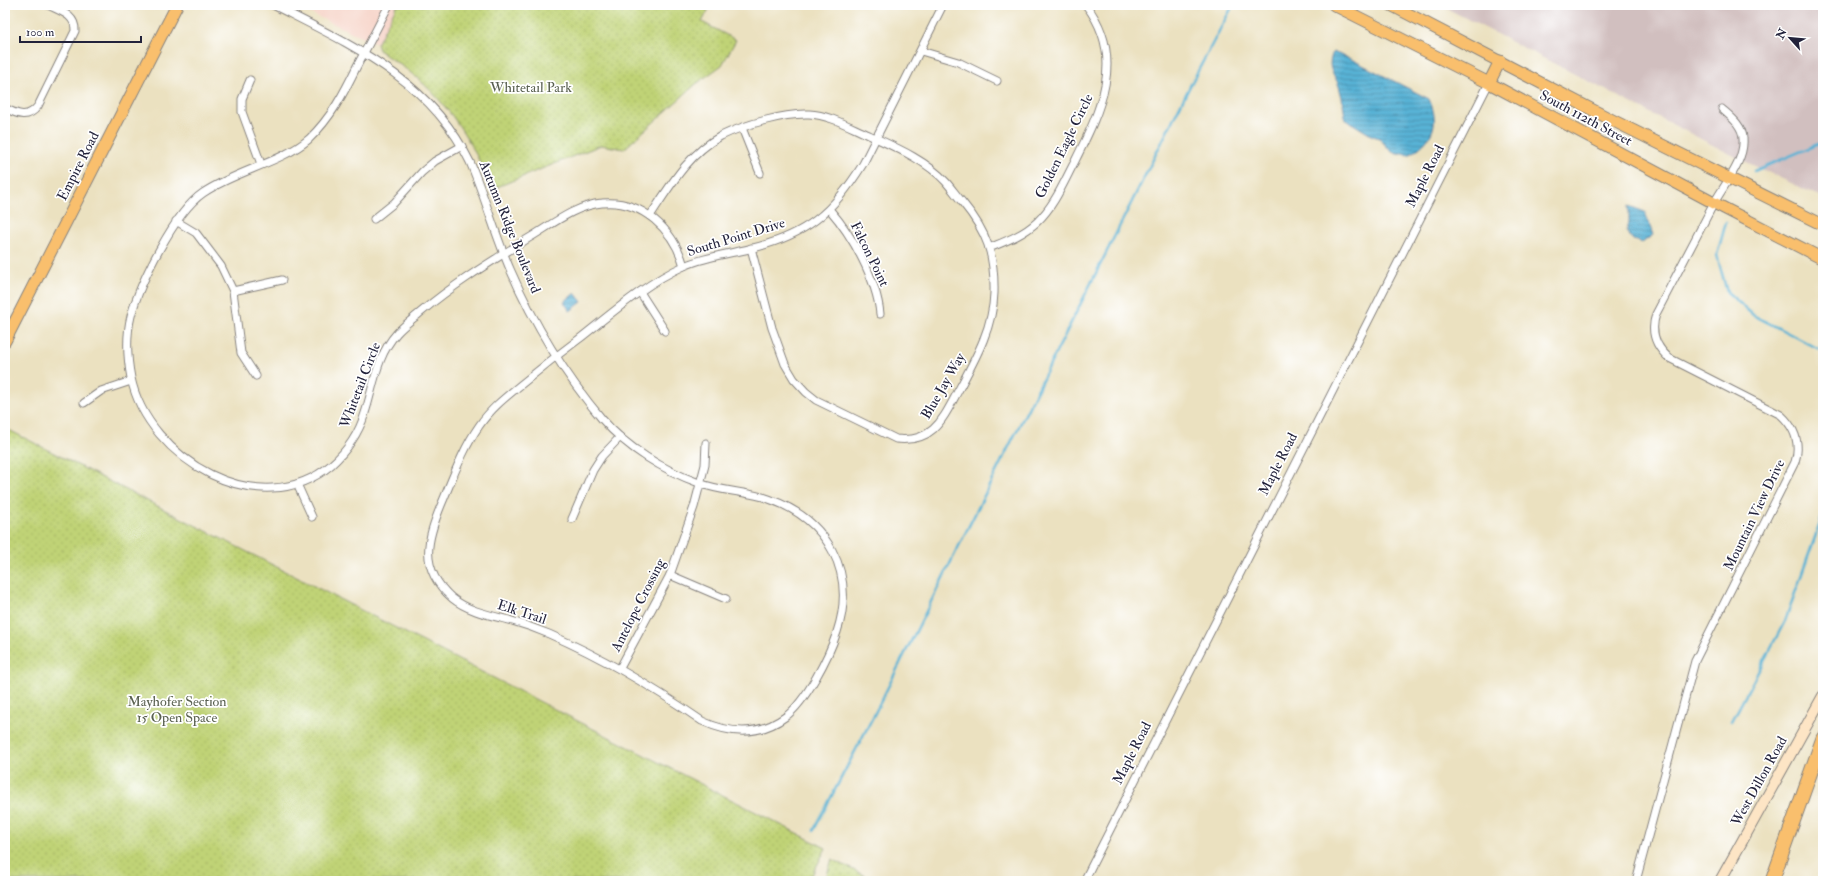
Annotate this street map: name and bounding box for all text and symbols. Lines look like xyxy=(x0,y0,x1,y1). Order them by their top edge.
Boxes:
scale bar xyxy=(20,18,141,44)
north arrow xyxy=(1770,18,1810,58)
text: 100 m xyxy=(26,25,55,40)
text: N xyxy=(1773,25,1790,42)
park label: Whitetail Park xyxy=(489,79,572,96)
street label: South 112th Street xyxy=(1537,87,1636,150)
street label: Golden Eagle Circle xyxy=(1031,91,1097,201)
street label: Empire Road xyxy=(53,129,104,204)
street label: Maple Road xyxy=(1402,142,1449,211)
street label: Autumn Ridge Boulevard xyxy=(475,157,544,296)
street label: South Point Drive xyxy=(685,214,787,260)
street label: Falcon Point xyxy=(847,219,893,290)
street label: Whitetail Circle xyxy=(336,340,384,431)
street label: Blue Jay Way xyxy=(917,349,970,423)
street label: Maple Road xyxy=(1255,430,1302,499)
street label: Mountain View Drive xyxy=(1720,457,1788,573)
street label: Antelope Crossing xyxy=(607,555,670,656)
street label: Elk Trail xyxy=(495,596,549,628)
park label: Mayhofer Section 15 Open Space xyxy=(127,693,227,727)
street label: Maple Road xyxy=(1109,719,1156,788)
street label: West Dillon Road xyxy=(1727,733,1791,830)

